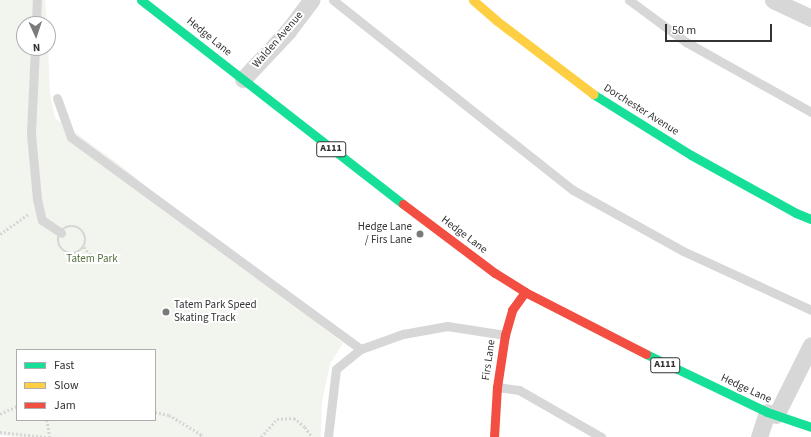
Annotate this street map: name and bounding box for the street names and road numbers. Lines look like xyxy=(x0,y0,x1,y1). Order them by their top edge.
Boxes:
street label: Walden Avenue xyxy=(250,9,306,71)
street label: Hedge Lane xyxy=(184,15,234,59)
street label: Dorchester Avenue xyxy=(601,82,681,138)
road number: A111 xyxy=(316,141,346,157)
street label: Hedge Lane xyxy=(438,213,490,257)
street label: Firs Lane xyxy=(480,339,498,381)
road number: A111 xyxy=(650,357,680,373)
street label: Hedge Lane xyxy=(719,372,773,406)

